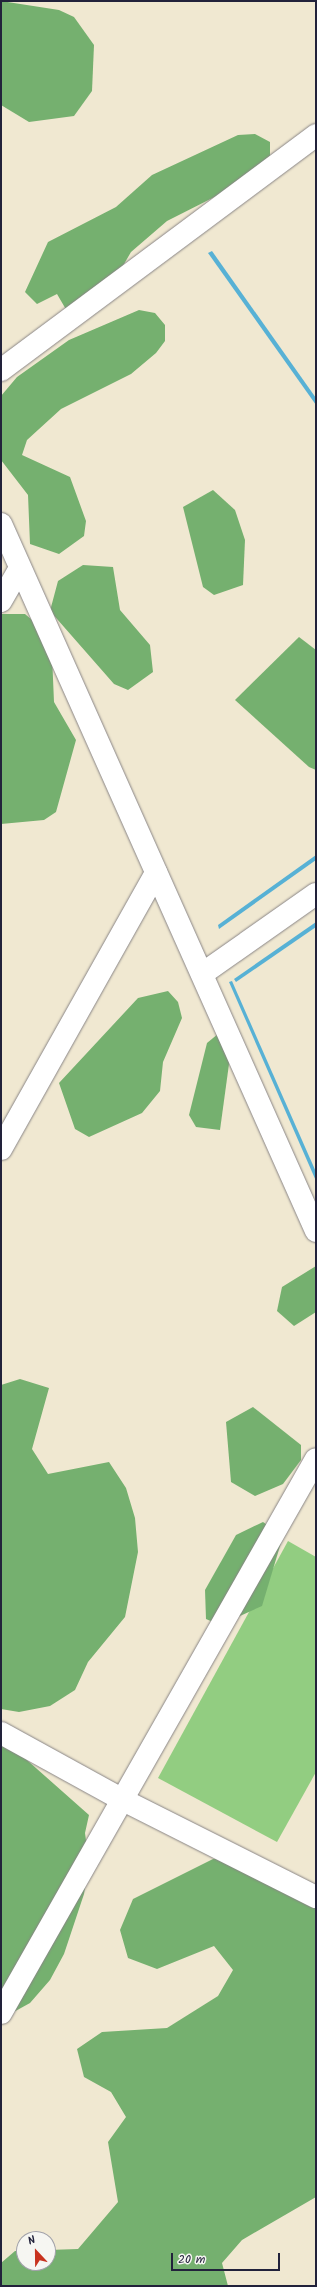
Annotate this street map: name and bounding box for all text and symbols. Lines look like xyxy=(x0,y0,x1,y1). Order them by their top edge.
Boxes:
north arrow xyxy=(16,2231,56,2271)
text: N xyxy=(25,2231,38,2250)
scale bar xyxy=(173,2245,282,2271)
text: 20 m xyxy=(178,2250,205,2269)

